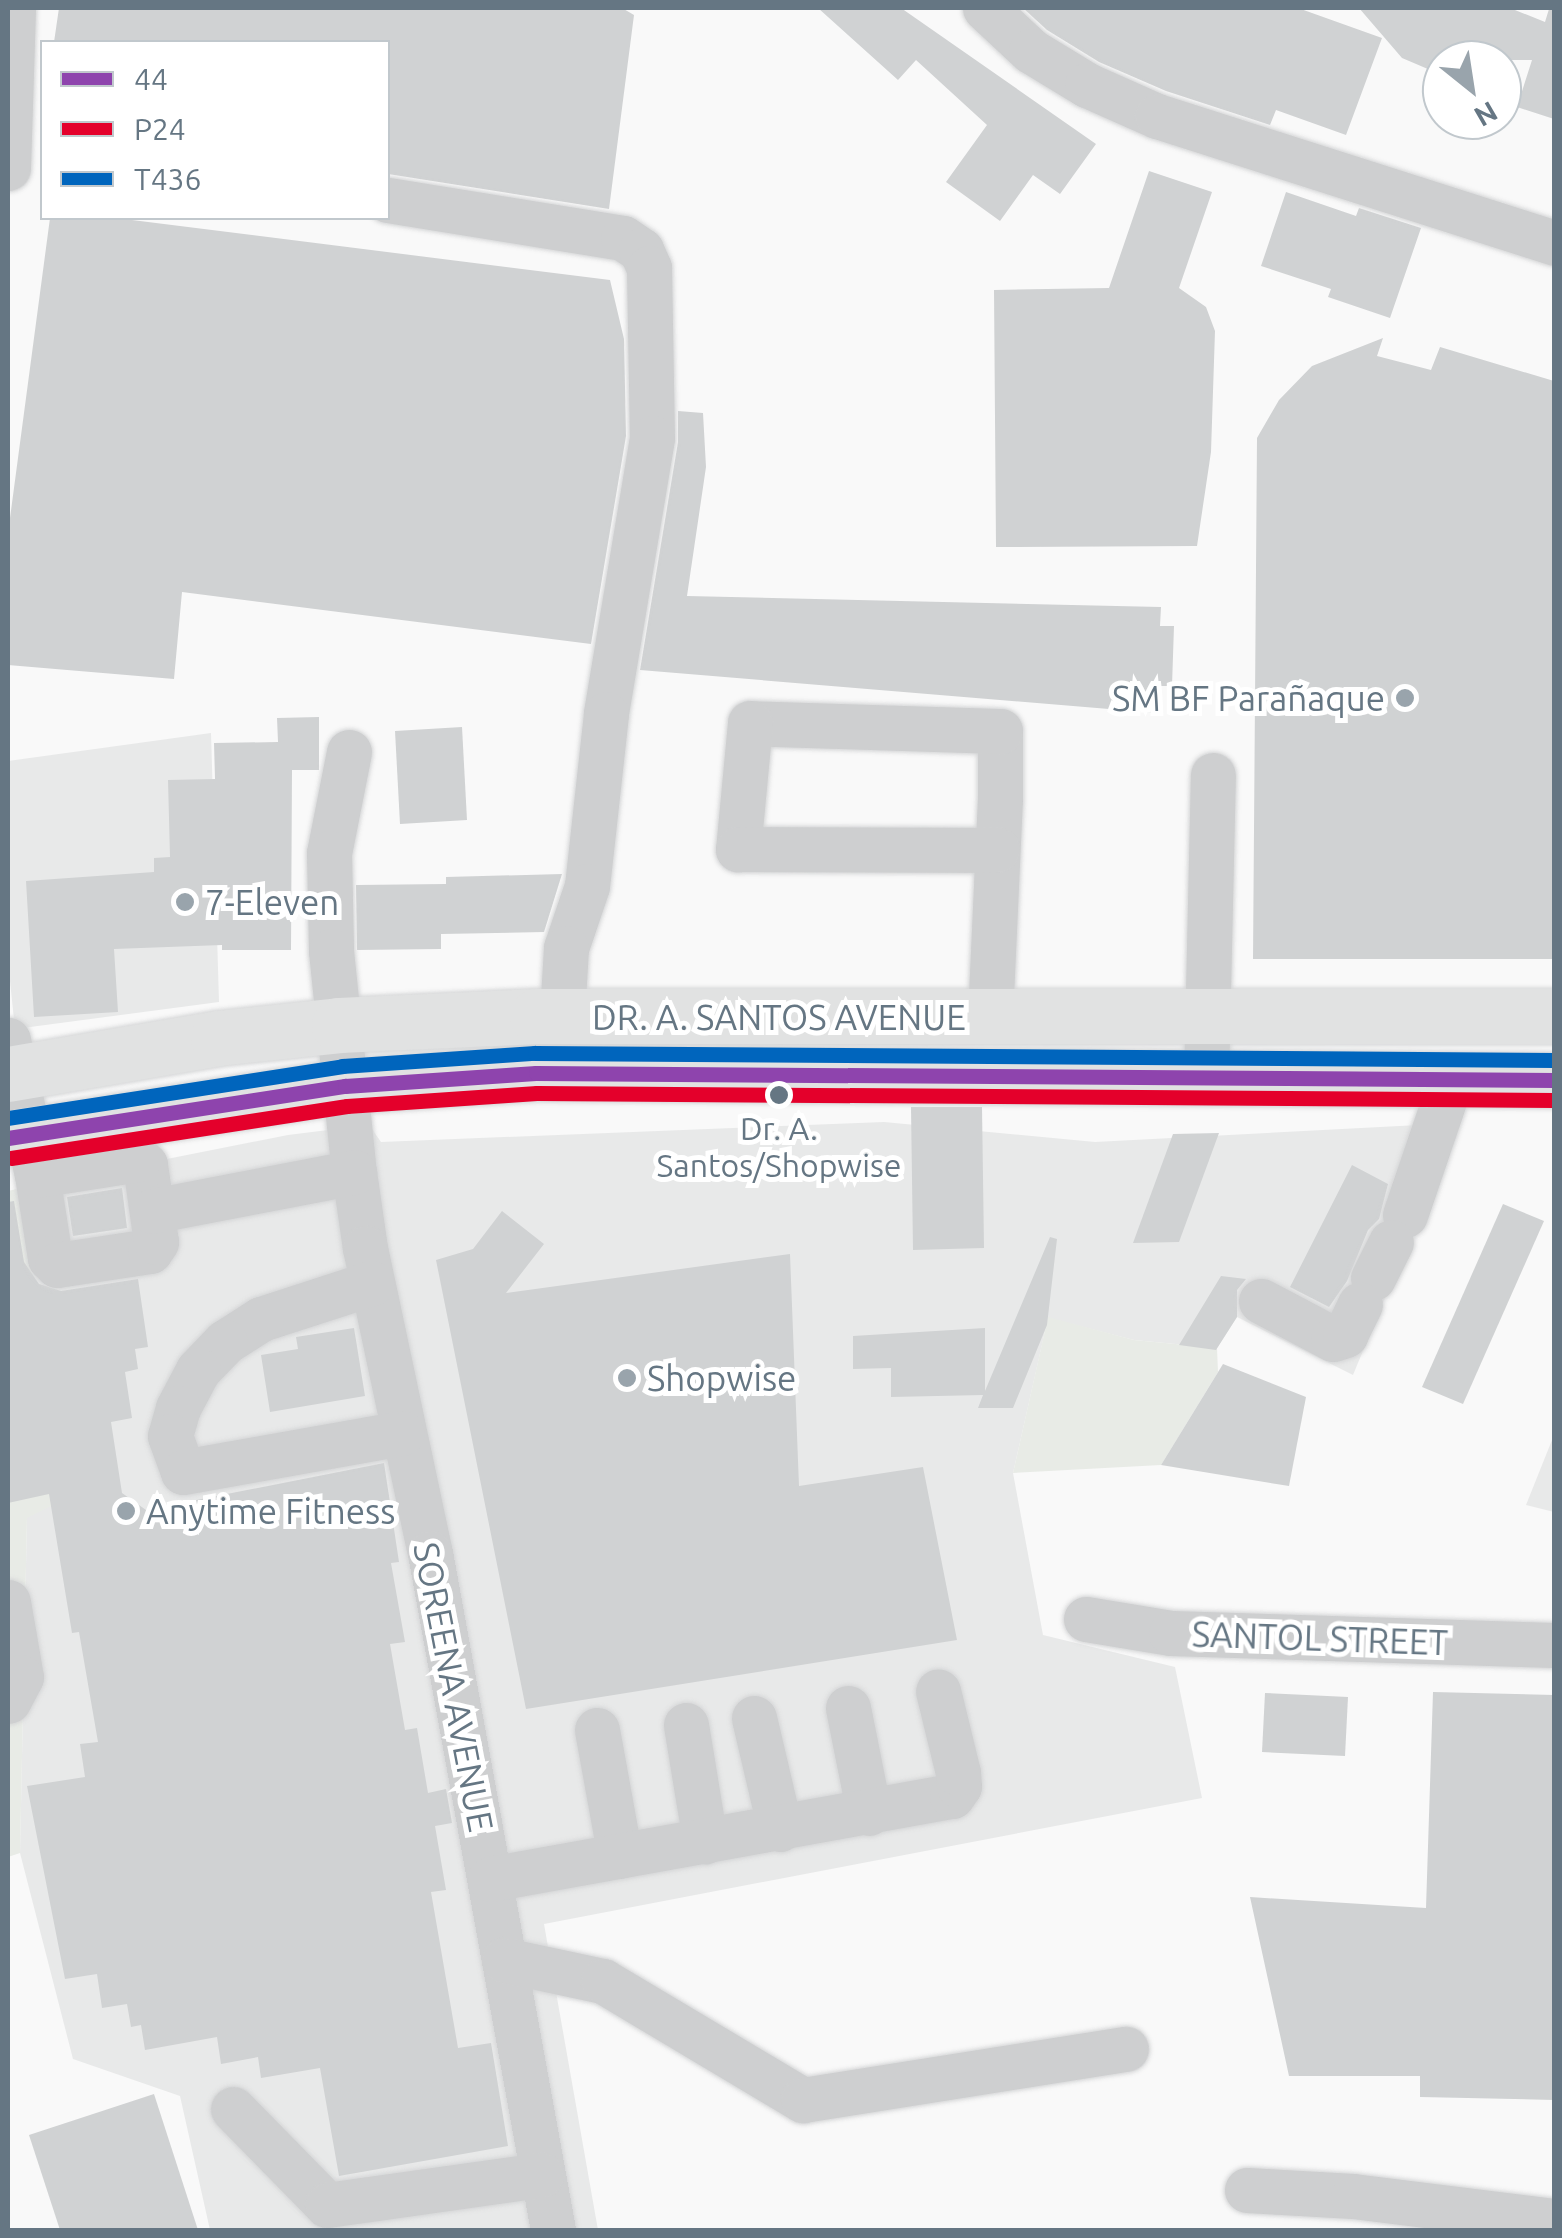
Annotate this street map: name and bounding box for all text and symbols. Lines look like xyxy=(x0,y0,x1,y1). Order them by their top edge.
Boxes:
legend xyxy=(40,40,390,220)
north arrow xyxy=(1422,40,1522,140)
text: 44 xyxy=(134,62,168,96)
text: N xyxy=(1469,96,1503,133)
text: P24 xyxy=(134,112,186,146)
text: T436 xyxy=(134,162,201,196)
place label: SM BF Parañaque xyxy=(1112,677,1385,719)
marker: SM BF Parañaque xyxy=(1394,687,1416,709)
place label: 7-Eleven xyxy=(205,881,339,923)
marker: 7-Eleven xyxy=(174,891,196,913)
street label: DR. A. SANTOS AVENUE xyxy=(592,996,966,1038)
marker: Dr. A. Santos/Shopwise xyxy=(769,1085,789,1105)
place label: Dr. A. Santos/Shopwise xyxy=(657,1110,901,1185)
place label: Shopwise xyxy=(647,1357,796,1399)
marker: Shopwise xyxy=(616,1367,638,1389)
place label: Anytime Fitness xyxy=(146,1490,395,1532)
marker: Anytime Fitness xyxy=(115,1500,137,1522)
street label: SOREENA AVENUE xyxy=(405,1539,503,1835)
street label: SANTOL STREET xyxy=(1191,1613,1449,1663)

